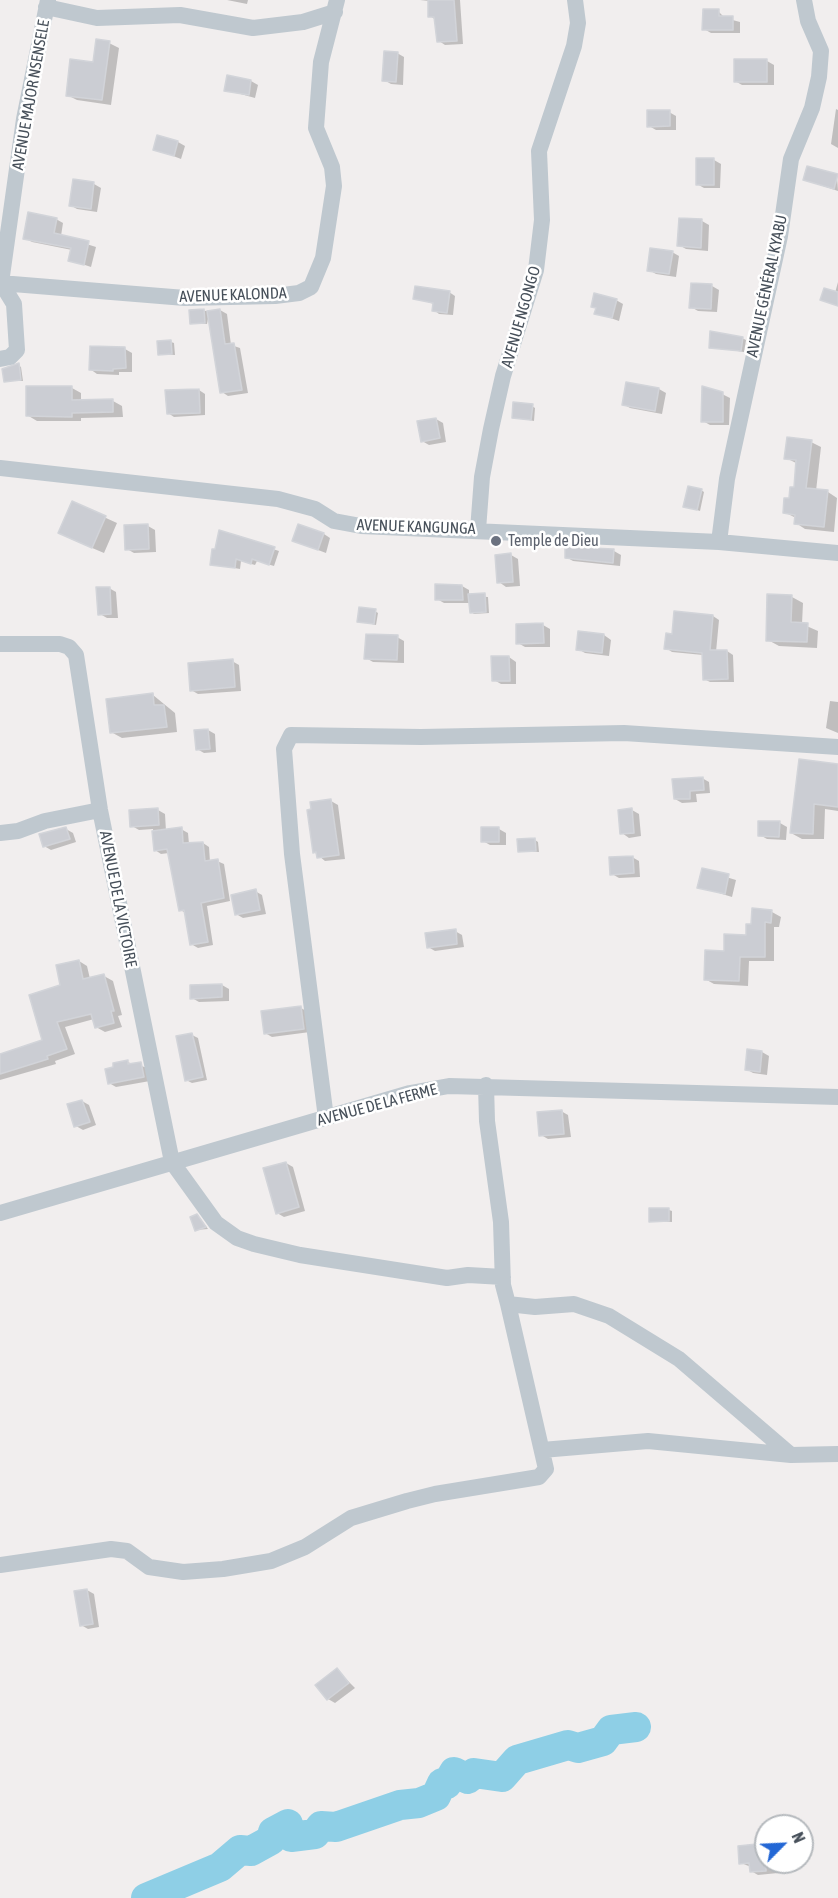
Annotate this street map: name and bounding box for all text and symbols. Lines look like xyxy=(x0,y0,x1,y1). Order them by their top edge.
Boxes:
street label: AVENUE MAJOR NSENSELE xyxy=(8,18,54,172)
street label: AVENUE GÉNÉRAL KYABU xyxy=(743,213,791,359)
street label: AVENUE NGONGO xyxy=(497,264,545,370)
street label: AVENUE KALONDA xyxy=(179,284,287,306)
street label: AVENUE KANGUNGA xyxy=(356,515,476,539)
place label: Temple de Dieu xyxy=(508,531,599,551)
marker: Temple de Dieu xyxy=(489,534,503,548)
street label: AVENUE DE LA VICTOIRE xyxy=(95,829,141,969)
street label: AVENUE DE LA FERME xyxy=(315,1080,439,1130)
north arrow xyxy=(754,1814,814,1874)
text: N xyxy=(788,1830,809,1845)

